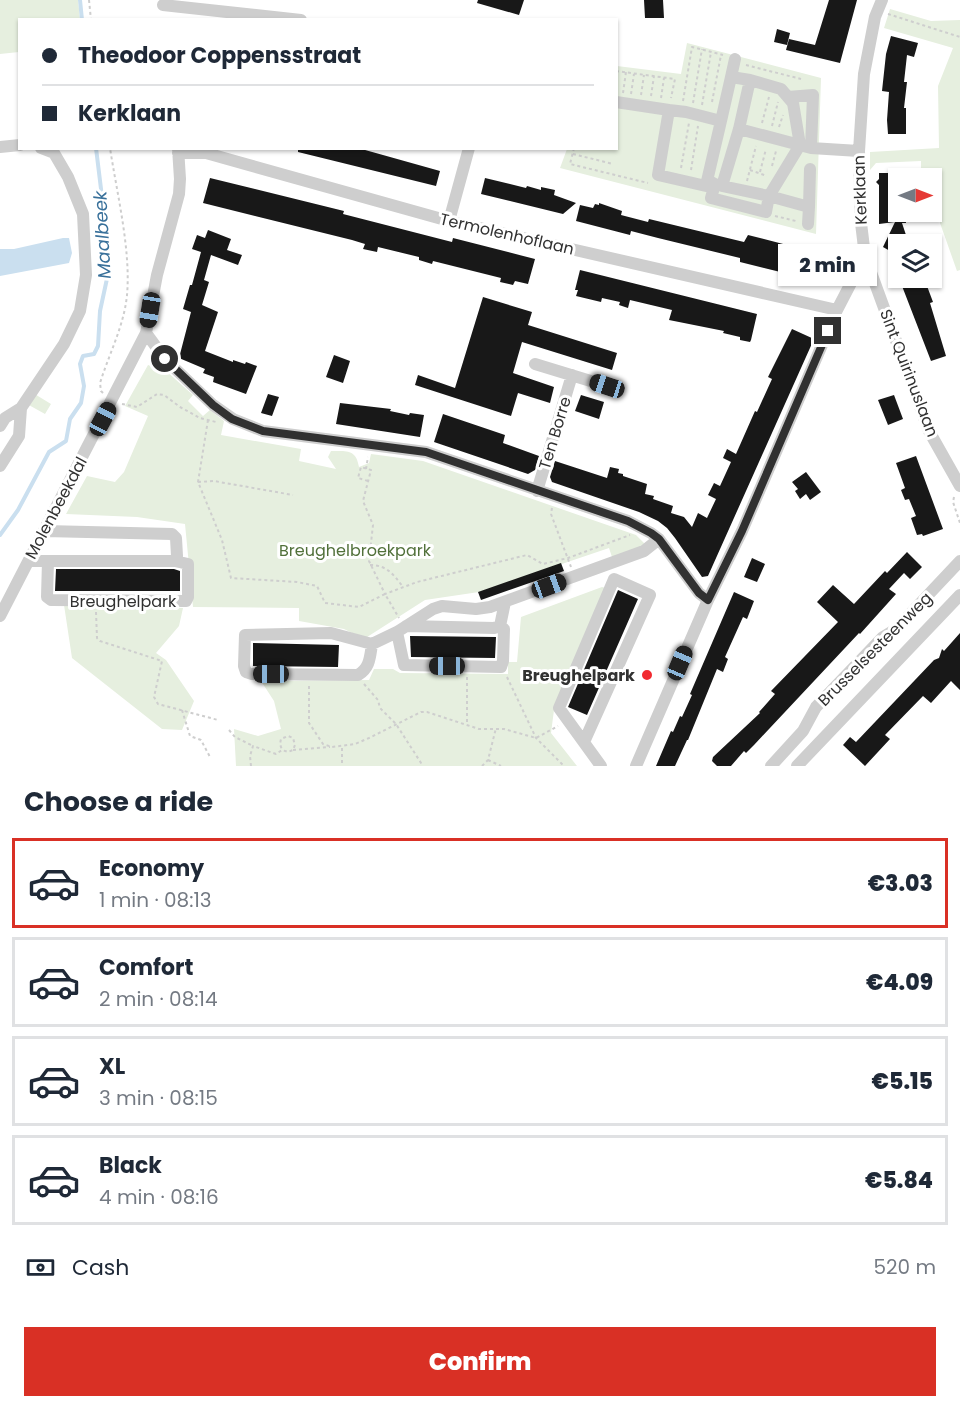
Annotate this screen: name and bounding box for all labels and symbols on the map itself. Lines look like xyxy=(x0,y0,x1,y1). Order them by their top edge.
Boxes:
street label: Kerklaan xyxy=(847,155,873,225)
north arrow xyxy=(888,168,942,222)
water label: Maalbeek xyxy=(87,190,117,280)
street label: Termolenhoflaan xyxy=(438,207,576,261)
callout: 2 min xyxy=(778,244,878,286)
car xyxy=(138,291,162,329)
street label: Sint Quirinuslaan xyxy=(874,306,944,440)
route end xyxy=(814,317,841,344)
route start xyxy=(151,345,178,372)
car xyxy=(587,372,627,400)
street label: Ten Borre xyxy=(533,394,577,472)
car xyxy=(87,399,119,439)
street label: Molenbeekdal xyxy=(19,453,93,563)
park label: Breughelbroekpark xyxy=(279,539,432,562)
car xyxy=(529,571,569,601)
street label: Brusselsesteenweg xyxy=(813,587,937,711)
street label: Breughelpark xyxy=(70,590,177,613)
car xyxy=(665,643,695,683)
car xyxy=(429,657,465,675)
place label: Breughelpark xyxy=(522,664,635,687)
car xyxy=(253,665,289,683)
marker: Breughelpark xyxy=(640,668,654,682)

